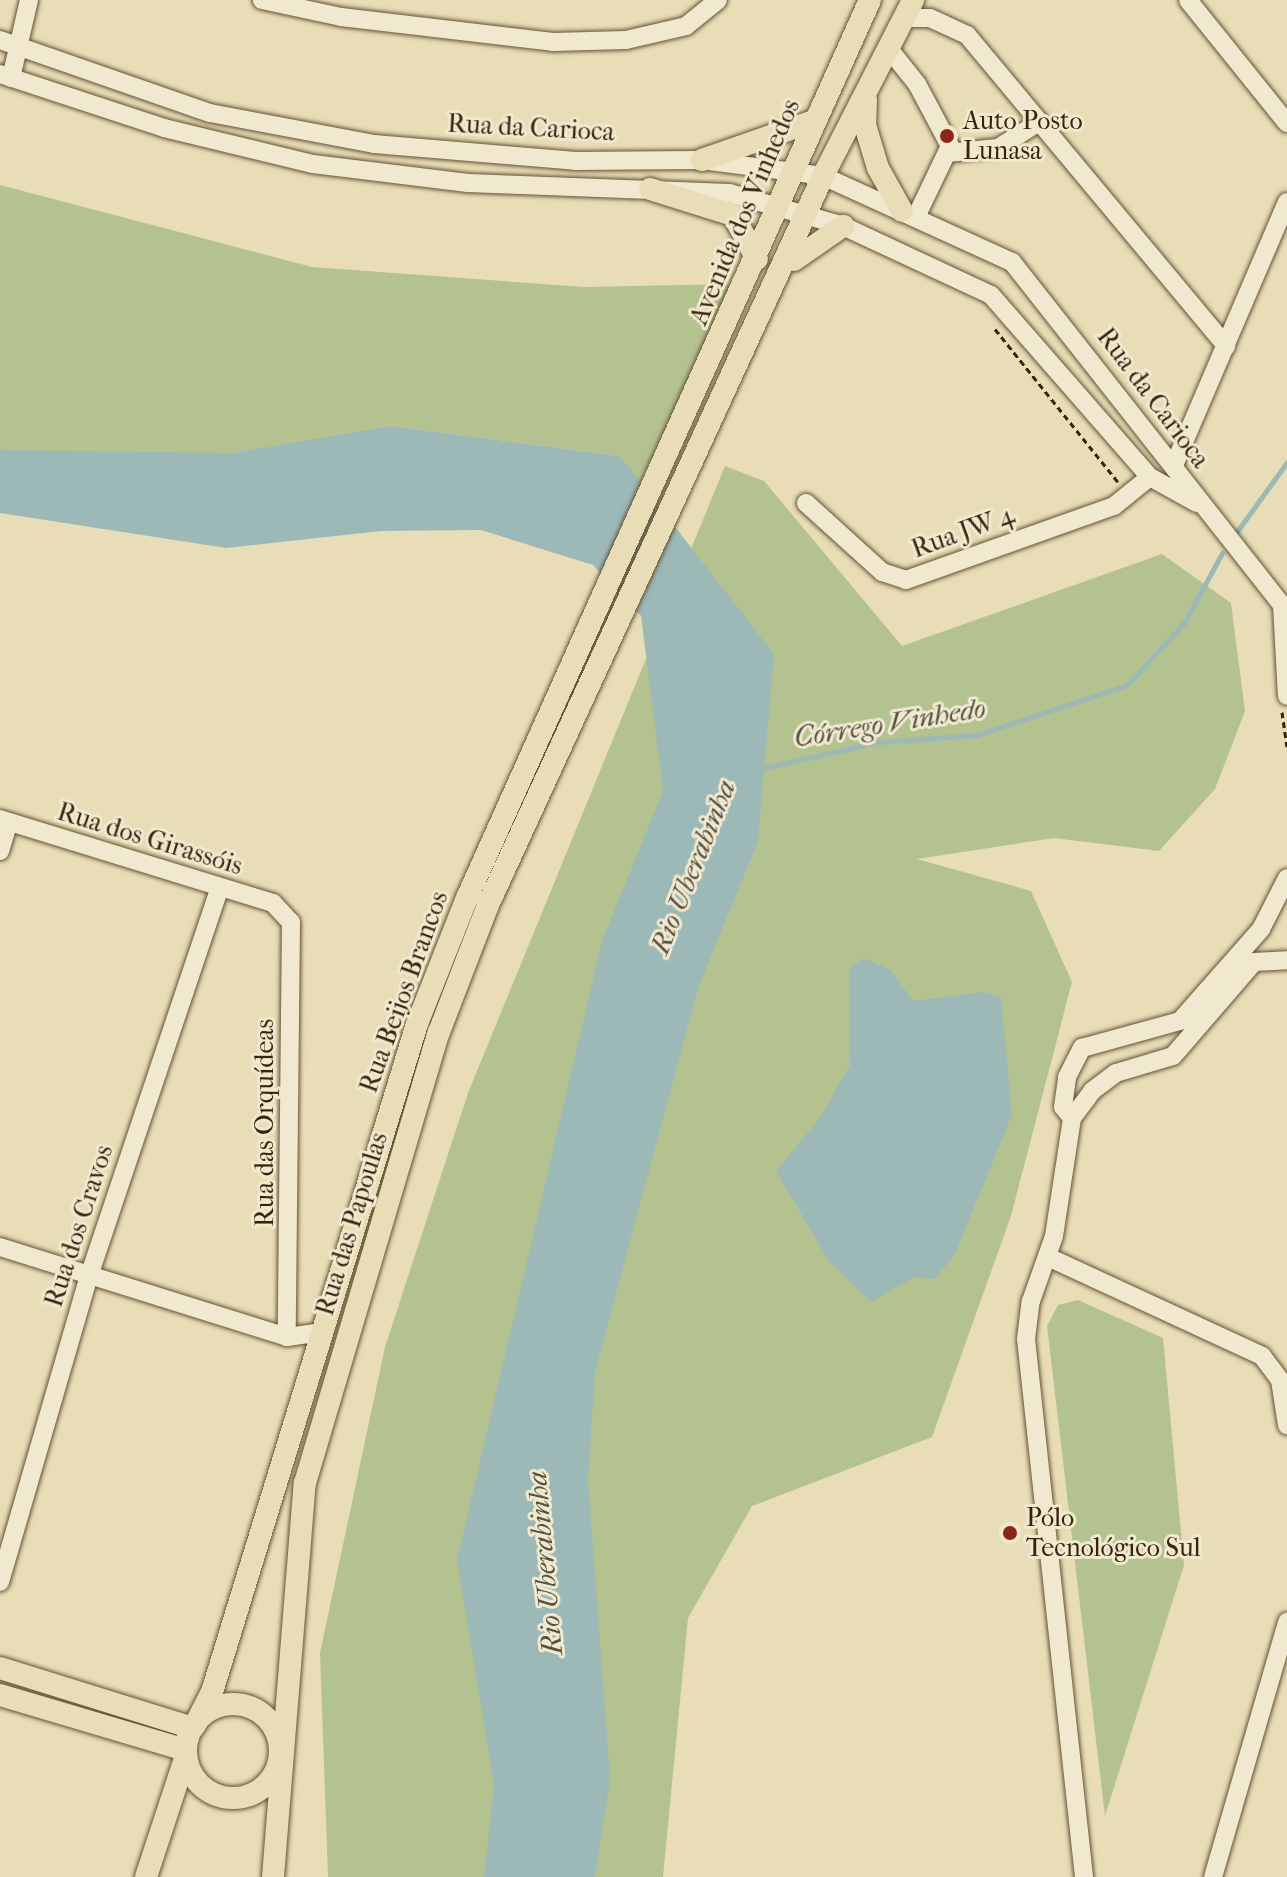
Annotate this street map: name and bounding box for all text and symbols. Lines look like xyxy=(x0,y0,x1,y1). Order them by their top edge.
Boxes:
street label: Avenida dos Vinhedos xyxy=(683,94,807,330)
place label: Auto Posto Lunasa xyxy=(963,105,1083,166)
street label: Rua da Carioca xyxy=(447,108,615,148)
marker: Auto Posto Lunasa xyxy=(938,127,956,145)
street label: Rua da Carioca xyxy=(1090,322,1216,474)
street label: Rua JW 4 xyxy=(907,499,1019,565)
water label: Córrego Vinhedo xyxy=(792,691,988,755)
water label: Rio Uberabinha xyxy=(643,775,743,959)
street label: Rua dos Girassóis xyxy=(54,796,246,882)
street label: Rua Beijos Brancos xyxy=(353,887,455,1097)
street label: Rua das Orquídeas xyxy=(249,1019,281,1227)
street label: Rua das Papoulas xyxy=(309,1129,395,1319)
street label: Rua dos Cravos xyxy=(38,1141,120,1311)
water label: Rio Uberabinha xyxy=(520,1470,570,1656)
place label: Pólo Tecnológico Sul xyxy=(1026,1502,1201,1564)
marker: Pólo Tecnológico Sul xyxy=(1001,1524,1019,1542)

